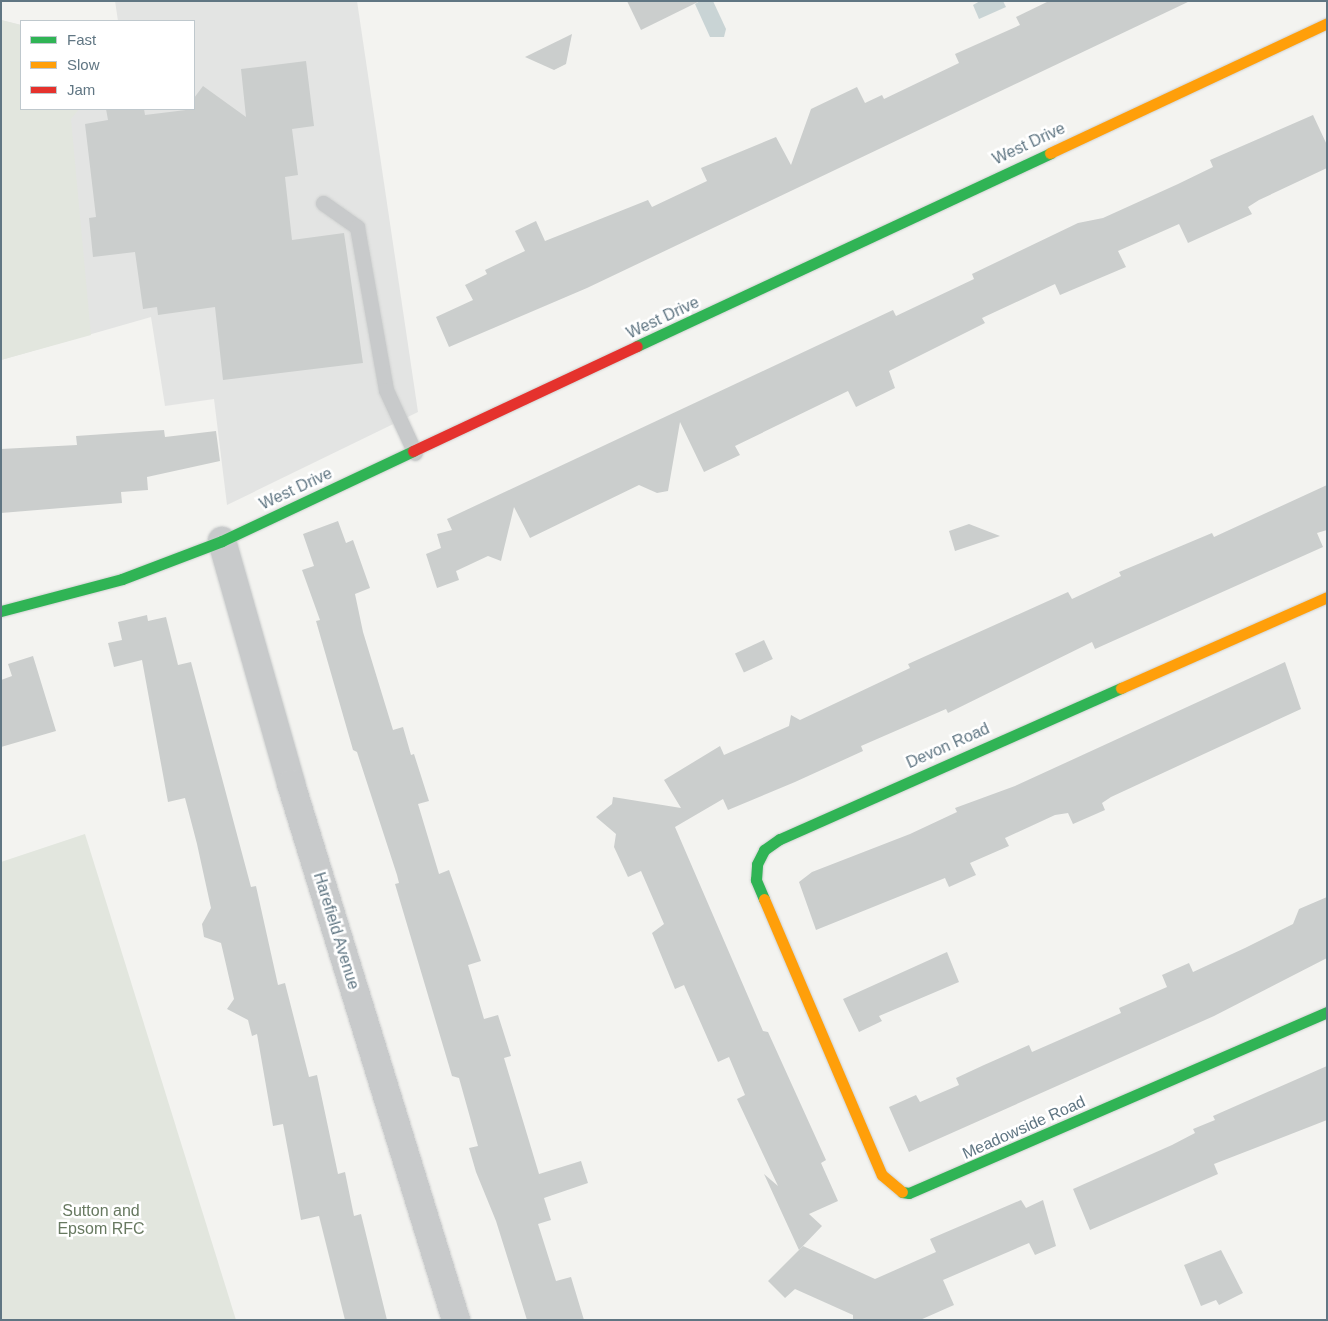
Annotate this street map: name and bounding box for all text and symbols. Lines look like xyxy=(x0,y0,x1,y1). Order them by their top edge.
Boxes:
legend xyxy=(20,20,195,110)
text: Fast xyxy=(67,31,96,48)
text: Slow xyxy=(67,56,100,73)
text: Jam xyxy=(67,81,95,98)
street label: West Drive xyxy=(990,119,1068,169)
street label: West Drive xyxy=(624,293,702,343)
street label: West Drive xyxy=(257,464,335,514)
street label: Devon Road xyxy=(903,719,993,773)
street label: Harefield Avenue xyxy=(309,870,363,992)
street label: Meadowside Road xyxy=(960,1092,1088,1164)
park label: Sutton and Epsom RFC xyxy=(57,1201,145,1239)

